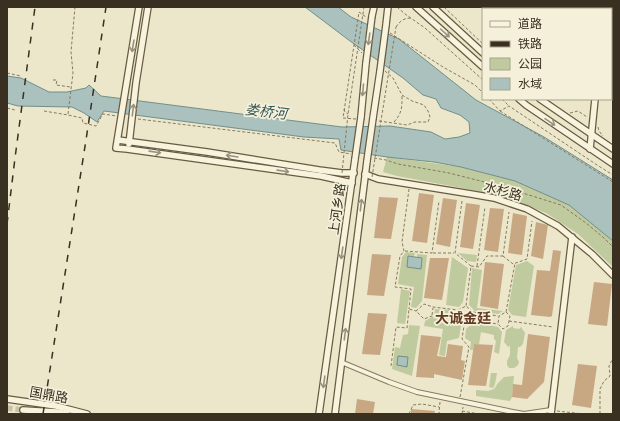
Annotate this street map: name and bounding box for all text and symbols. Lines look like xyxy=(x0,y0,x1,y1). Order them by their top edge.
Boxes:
legend xyxy=(482,8,612,100)
text: 道路 xyxy=(518,17,542,31)
one-way arrow xyxy=(440,28,450,38)
one-way arrow xyxy=(365,32,373,45)
text: 铁路 xyxy=(518,37,542,51)
one-way arrow xyxy=(129,39,137,52)
text: 公园 xyxy=(518,57,542,71)
text: 水域 xyxy=(518,77,542,91)
one-way arrow xyxy=(360,83,367,96)
water label: 娄桥河 xyxy=(244,102,291,122)
one-way arrow xyxy=(129,104,137,117)
one-way arrow xyxy=(544,118,555,126)
one-way arrow xyxy=(148,148,161,156)
one-way arrow xyxy=(226,152,239,160)
one-way arrow xyxy=(276,167,289,175)
street label: 水杉路 xyxy=(482,178,524,204)
street label: 上河乡路 xyxy=(326,182,348,236)
one-way arrow xyxy=(358,199,365,212)
one-way arrow xyxy=(338,246,346,259)
district label: 大诚金廷 xyxy=(435,310,492,326)
one-way arrow xyxy=(341,328,349,341)
one-way arrow xyxy=(320,375,328,388)
street label: 国鼎路 xyxy=(28,384,70,406)

